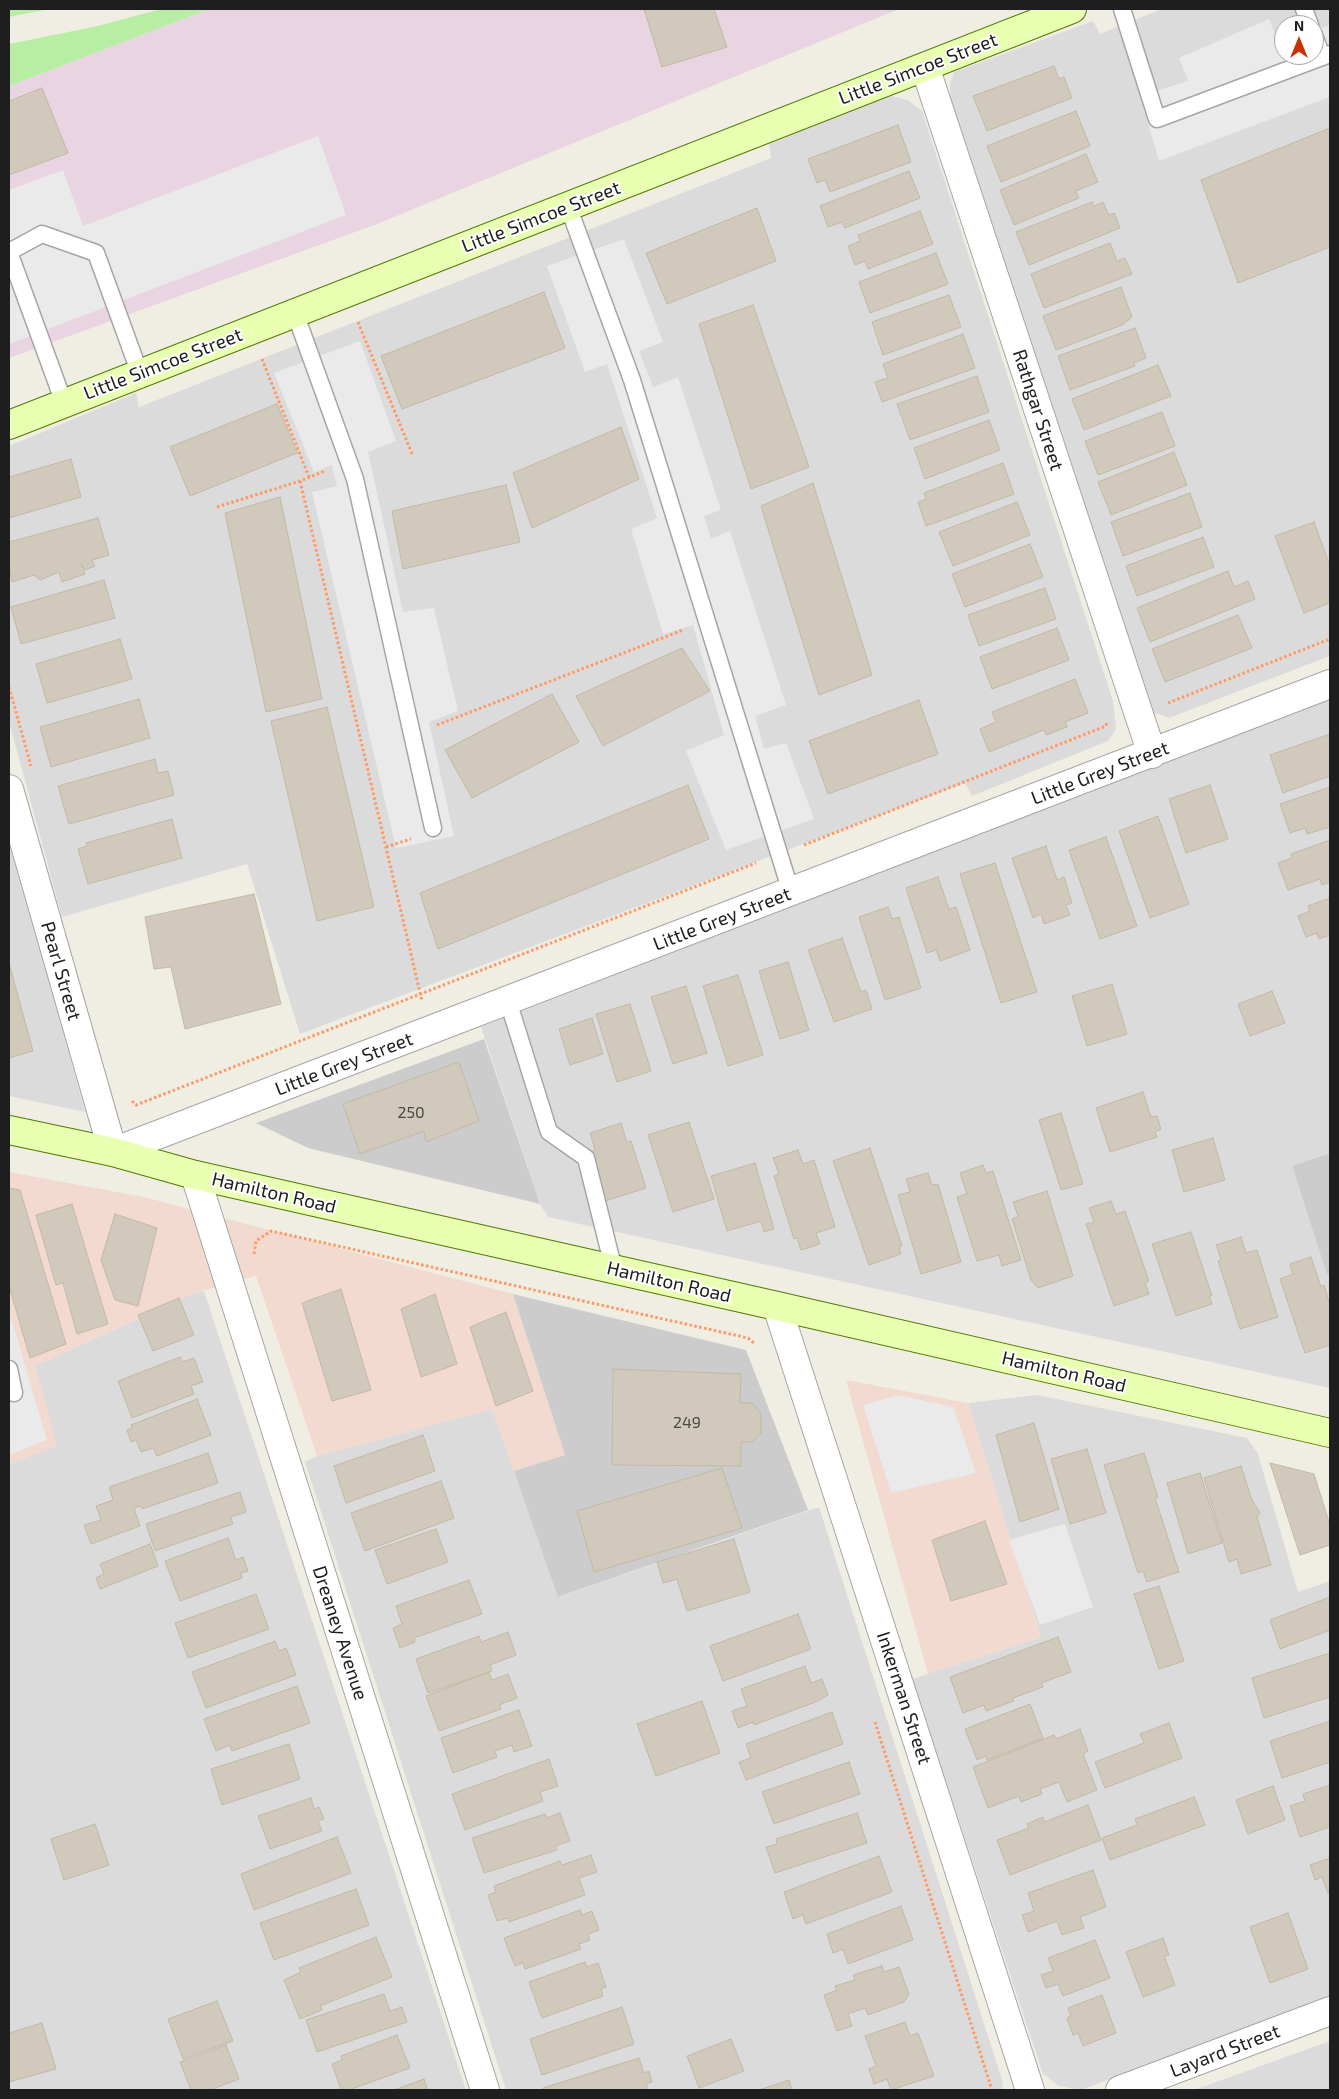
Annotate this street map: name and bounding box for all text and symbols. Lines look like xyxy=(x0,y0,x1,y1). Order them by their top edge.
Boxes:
north arrow xyxy=(1274,15,1324,65)
text: N xyxy=(1294,17,1304,34)
street label: Little Simcoe Street xyxy=(835,28,1001,110)
street label: Little Simcoe Street xyxy=(458,176,624,258)
street label: Little Simcoe Street xyxy=(80,323,246,405)
street label: Rathgar Street xyxy=(1008,347,1068,473)
street label: Little Grey Street xyxy=(1028,736,1172,810)
street label: Little Grey Street xyxy=(650,882,794,956)
street label: Pearl Street xyxy=(36,919,86,1023)
street label: Little Grey Street xyxy=(272,1027,416,1101)
house number: 250 xyxy=(397,1103,425,1123)
street label: Hamilton Road xyxy=(210,1168,338,1218)
street label: Hamilton Road xyxy=(605,1257,733,1307)
street label: Hamilton Road xyxy=(1000,1347,1128,1397)
house number: 249 xyxy=(673,1413,701,1433)
street label: Dreaney Avenue xyxy=(308,1563,372,1703)
street label: Inkerman Street xyxy=(872,1629,936,1767)
street label: Layard Street xyxy=(1167,2020,1283,2082)

